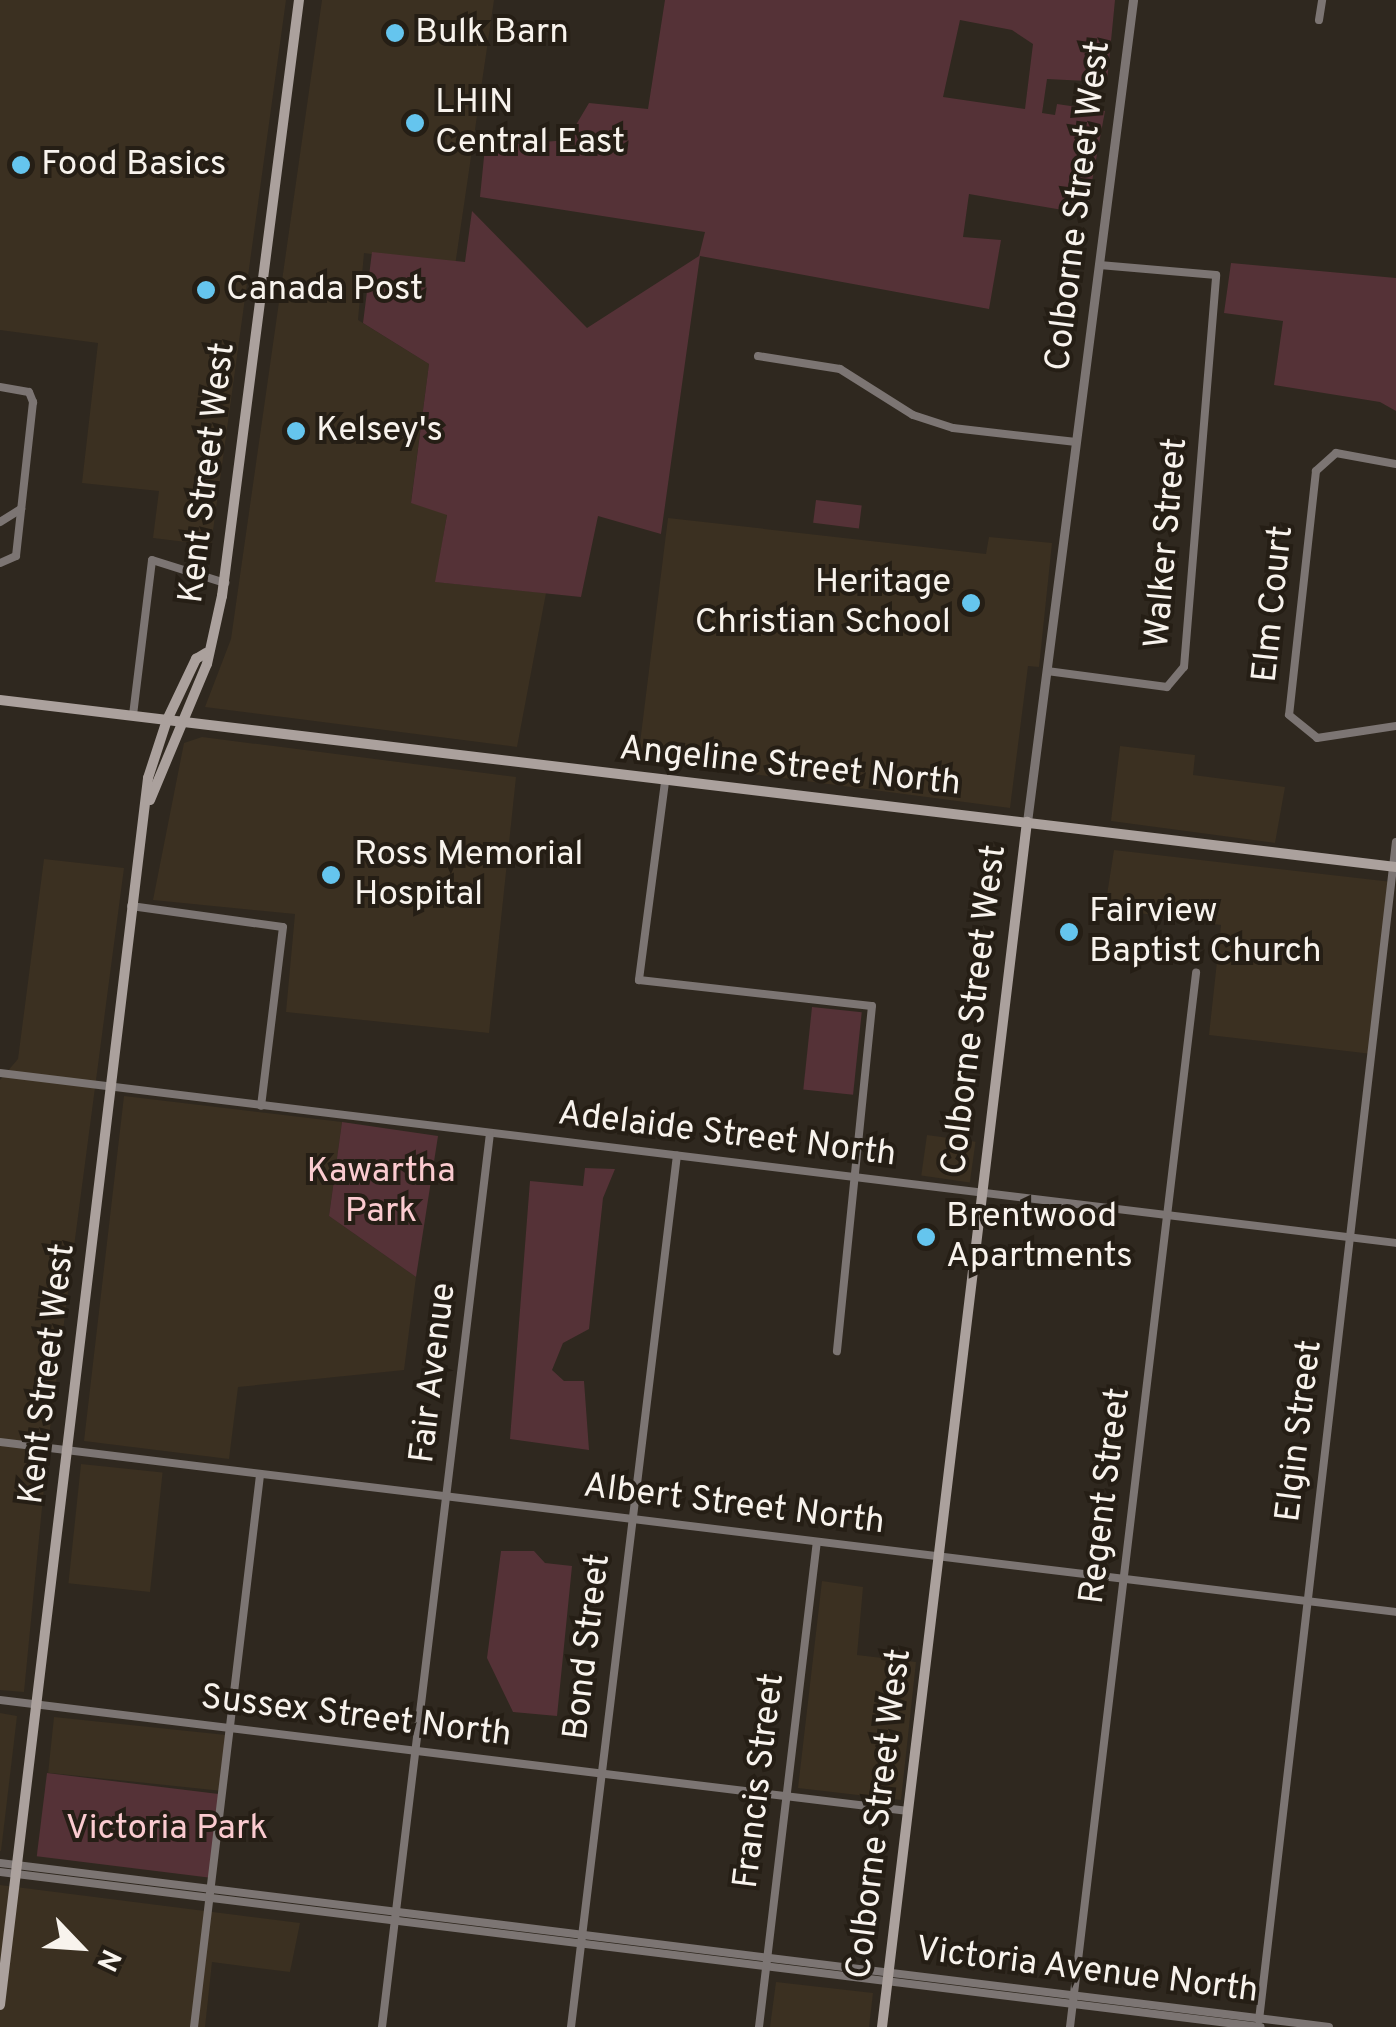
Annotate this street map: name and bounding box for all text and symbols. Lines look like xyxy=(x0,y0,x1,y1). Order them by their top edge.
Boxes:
place label: Bulk Barn xyxy=(415,12,569,54)
marker: Bulk Barn xyxy=(384,22,406,44)
street label: Colborne Street West xyxy=(1038,38,1120,374)
place label: LHIN Central East xyxy=(435,82,625,164)
marker: LHIN Central East xyxy=(404,112,426,134)
place label: Food Basics xyxy=(41,144,226,186)
marker: Food Basics xyxy=(10,154,32,176)
place label: Canada Post xyxy=(226,269,423,311)
marker: Canada Post xyxy=(195,279,217,301)
street label: Kent Street West xyxy=(171,340,245,606)
place label: Kelsey's xyxy=(316,410,443,452)
marker: Kelsey's xyxy=(285,420,307,442)
street label: Walker Street xyxy=(1137,436,1197,650)
street label: Elm Court xyxy=(1245,523,1303,685)
place label: Heritage Christian School xyxy=(695,562,951,644)
marker: Heritage Christian School xyxy=(960,592,982,614)
street label: Angeline Street North xyxy=(617,728,963,806)
place label: Ross Memorial Hospital xyxy=(354,834,583,916)
street label: Colborne Street West xyxy=(934,842,1016,1178)
marker: Ross Memorial Hospital xyxy=(318,862,344,888)
place label: Fairview Baptist Church xyxy=(1089,891,1322,973)
marker: Fairview Baptist Church xyxy=(1058,921,1080,943)
street label: Adelaide Street North xyxy=(556,1093,898,1177)
park label: Kawartha Park xyxy=(306,1151,456,1233)
place label: Brentwood Apartments xyxy=(946,1196,1133,1278)
marker: Brentwood Apartments xyxy=(915,1226,937,1248)
street label: Kent Street West xyxy=(11,1241,85,1507)
street label: Fair Avenue xyxy=(402,1280,466,1466)
street label: Elgin Street xyxy=(1268,1338,1332,1524)
street label: Regent Street xyxy=(1072,1385,1140,1607)
street label: Albert Street North xyxy=(581,1466,887,1544)
street label: Bond Street xyxy=(556,1552,620,1742)
street label: Colborne Street West xyxy=(839,1646,921,1982)
street label: Francis Street xyxy=(726,1671,794,1891)
street label: Sussex Street North xyxy=(198,1677,514,1757)
park label: Victoria Park xyxy=(66,1808,268,1850)
north arrow xyxy=(30,1897,130,1997)
street label: Victoria Avenue North xyxy=(913,1929,1261,2013)
text: N xyxy=(87,1943,128,1976)

